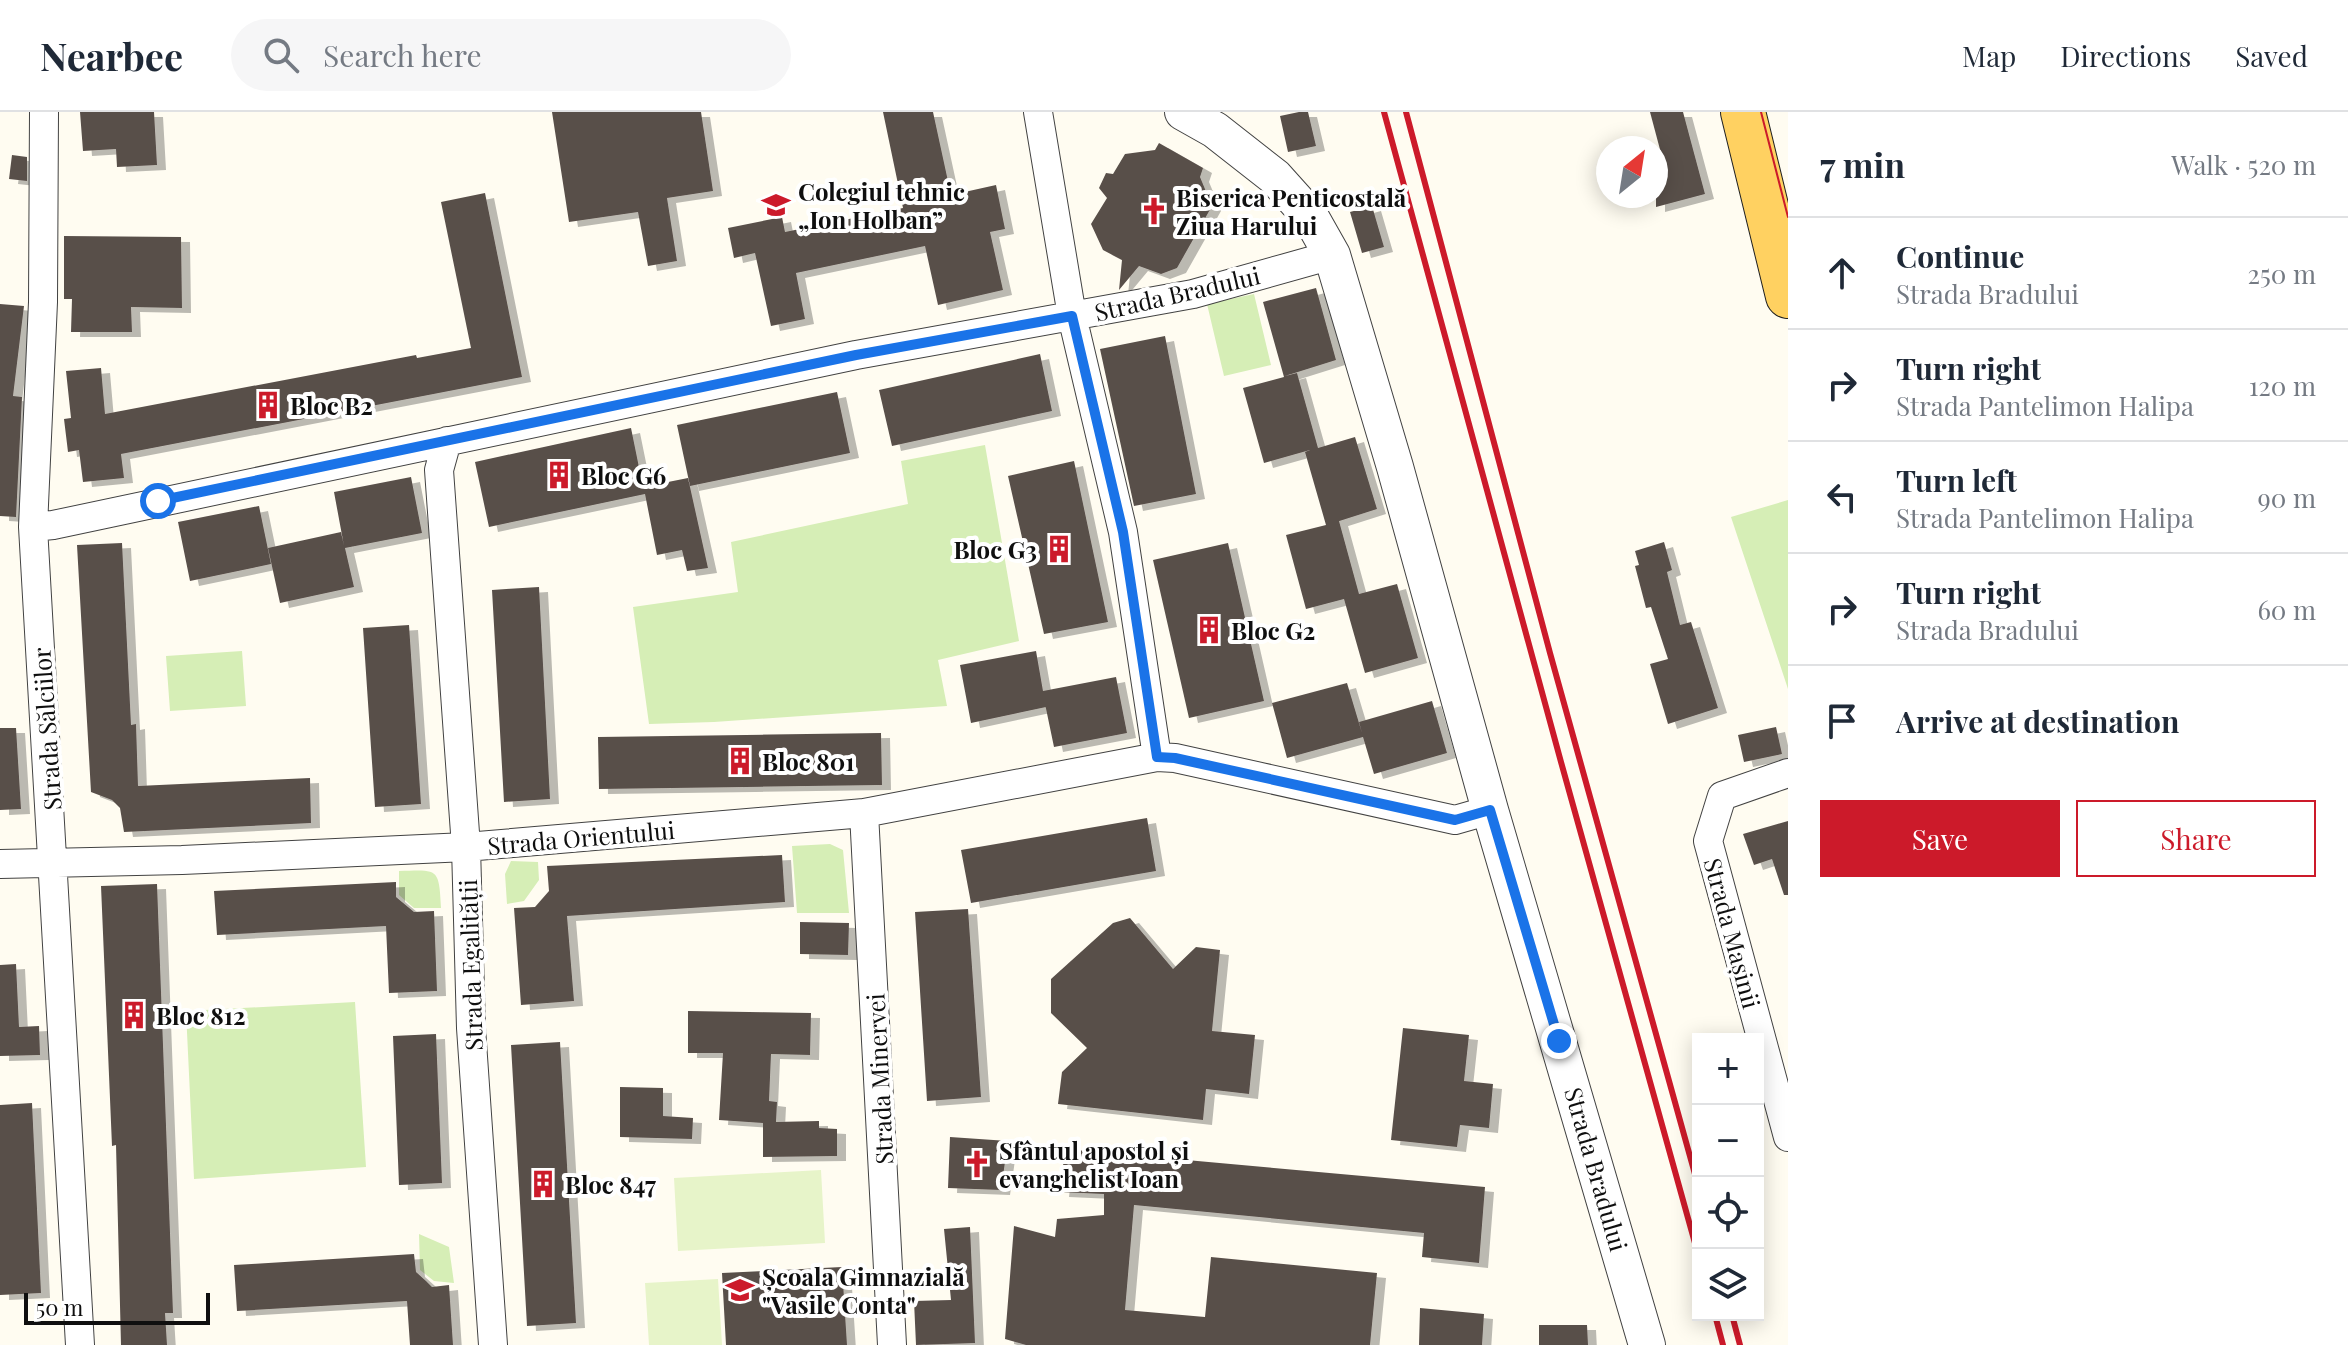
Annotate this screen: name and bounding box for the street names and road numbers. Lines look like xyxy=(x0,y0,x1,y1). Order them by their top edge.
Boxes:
street label: Strada Bradului xyxy=(1091,258,1263,328)
street label: Strada Sălciilor xyxy=(24,646,68,812)
street label: Strada Orientului xyxy=(486,813,676,861)
street label: Strada Mașinii xyxy=(1698,854,1768,1012)
street label: Strada Egalității xyxy=(451,879,489,1051)
street label: Strada Minervei xyxy=(859,993,899,1165)
street label: Strada Bradului xyxy=(1558,1083,1636,1255)

